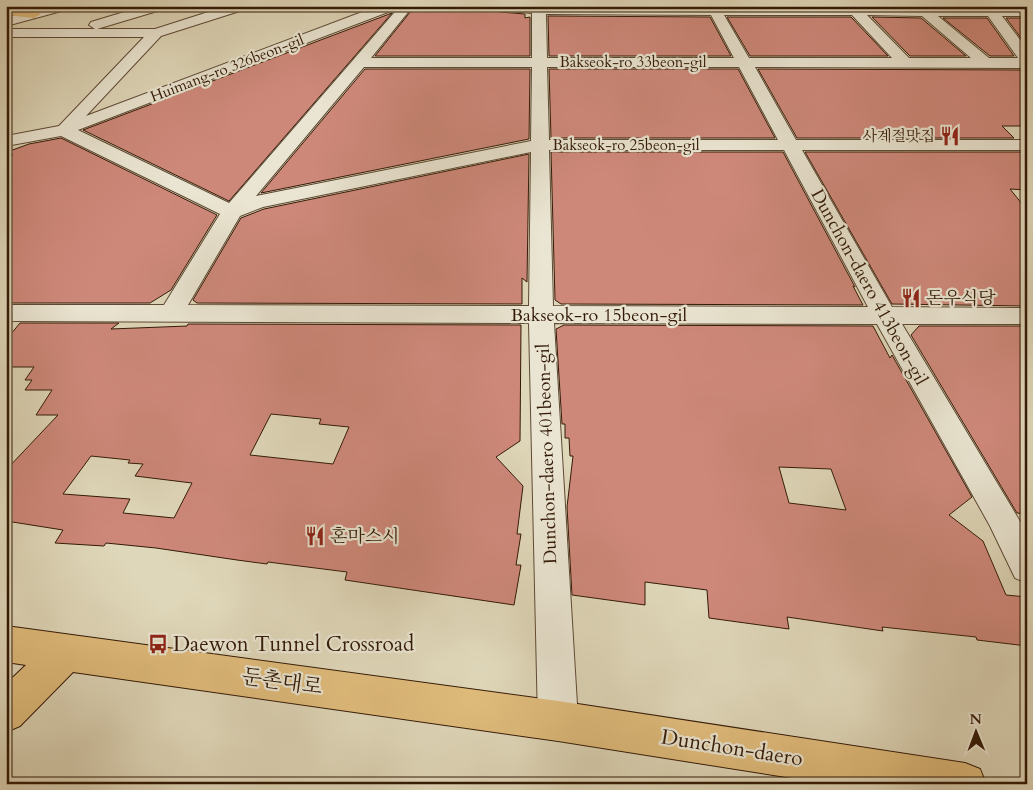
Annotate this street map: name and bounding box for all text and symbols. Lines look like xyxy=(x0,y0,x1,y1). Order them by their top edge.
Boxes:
street label: Huimang-ro 326beon-gil xyxy=(147,29,307,107)
street label: Bakseok-ro 33beon-gil xyxy=(560,52,707,72)
restaurant icon: 사계절맛집 xyxy=(939,125,961,147)
place label: 사계절맛집 xyxy=(863,126,935,146)
street label: Bakseok-ro 25beon-gil xyxy=(553,135,700,155)
street label: Dunchon-daero 413beon-gil xyxy=(805,184,934,390)
place label: 돈우식당 xyxy=(926,286,996,311)
restaurant icon: 돈우식당 xyxy=(900,287,922,309)
street label: Bakseok-ro 15beon-gil xyxy=(511,303,688,328)
street label: Dunchon-daero 401beon-gil xyxy=(531,343,563,565)
place label: 혼마스시 xyxy=(330,524,400,549)
restaurant icon: 혼마스시 xyxy=(304,525,326,547)
place label: Daewon Tunnel Crossroad xyxy=(173,630,414,659)
bus stop icon: Daewon Tunnel Crossroad xyxy=(147,633,169,655)
street label: 둔촌대로 xyxy=(240,662,324,702)
north arrow xyxy=(950,708,1000,758)
text: N xyxy=(970,710,982,729)
street label: Dunchon-daero xyxy=(659,722,805,774)

